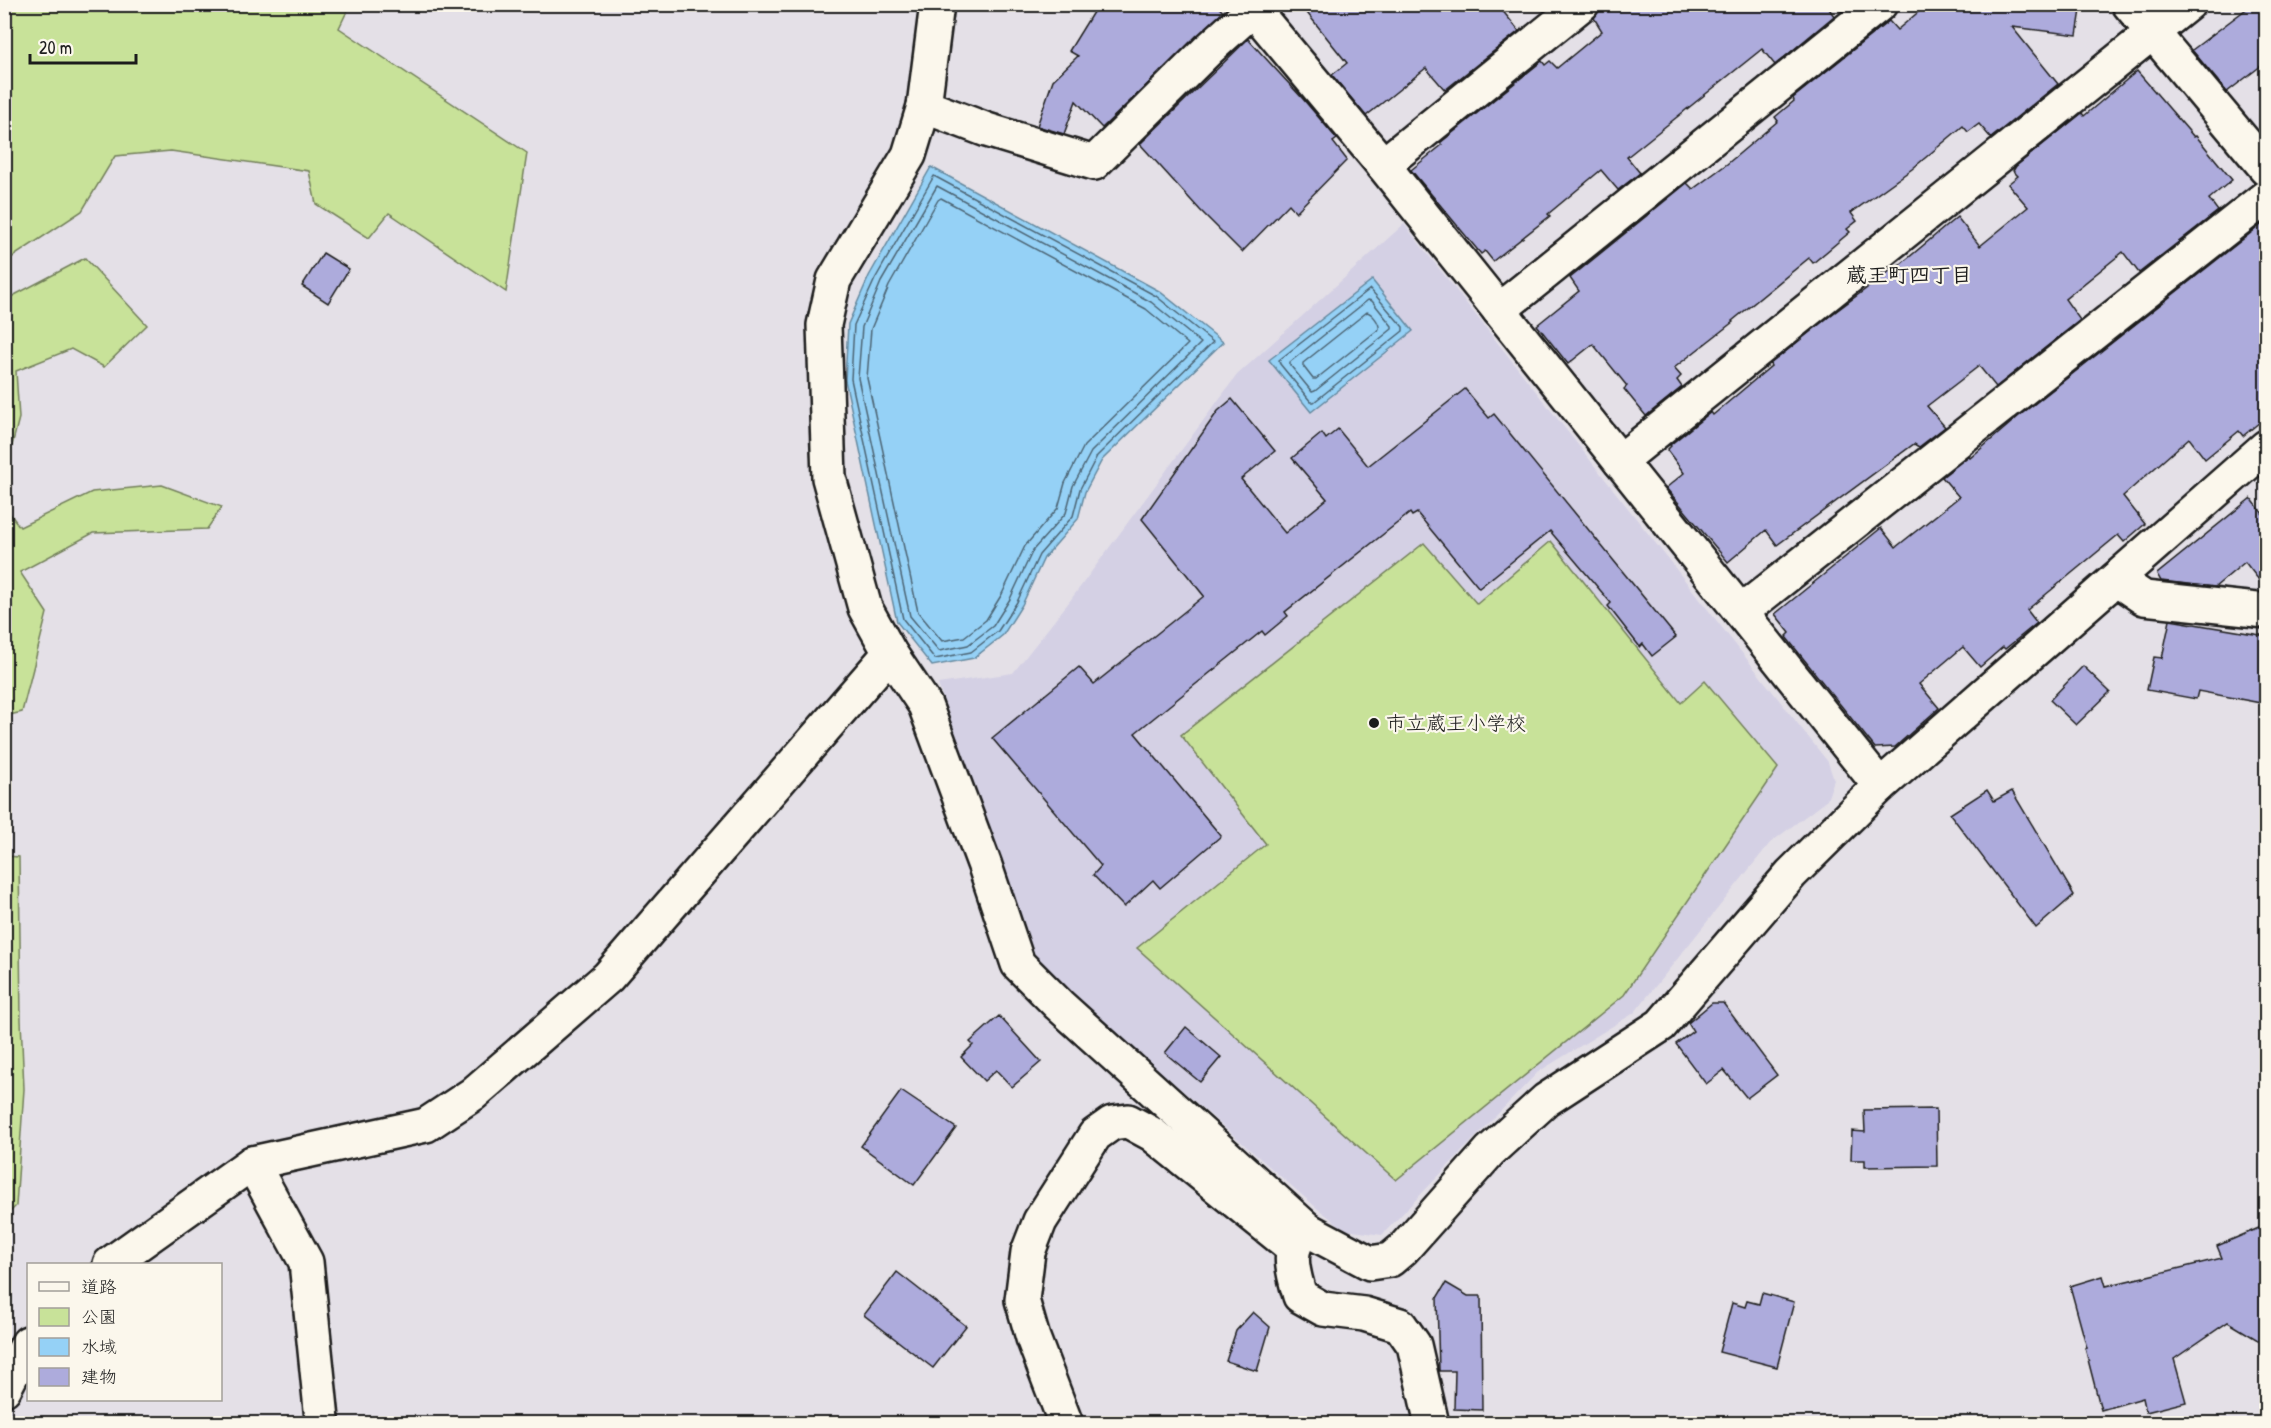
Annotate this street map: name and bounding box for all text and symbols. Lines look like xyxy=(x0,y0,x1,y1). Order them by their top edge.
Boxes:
scale bar xyxy=(30,27,136,65)
text: 20 m xyxy=(39,35,72,60)
district label: 蔵王町四丁目 xyxy=(1846,260,1972,289)
place label: 市立蔵王小学校 xyxy=(1386,709,1526,736)
marker: 市立蔵王小学校 xyxy=(1367,716,1381,730)
legend xyxy=(27,1263,222,1401)
text: 道路 xyxy=(81,1274,117,1299)
text: 公園 xyxy=(81,1304,117,1329)
text: 水域 xyxy=(81,1334,117,1359)
text: 建物 xyxy=(81,1364,117,1389)

